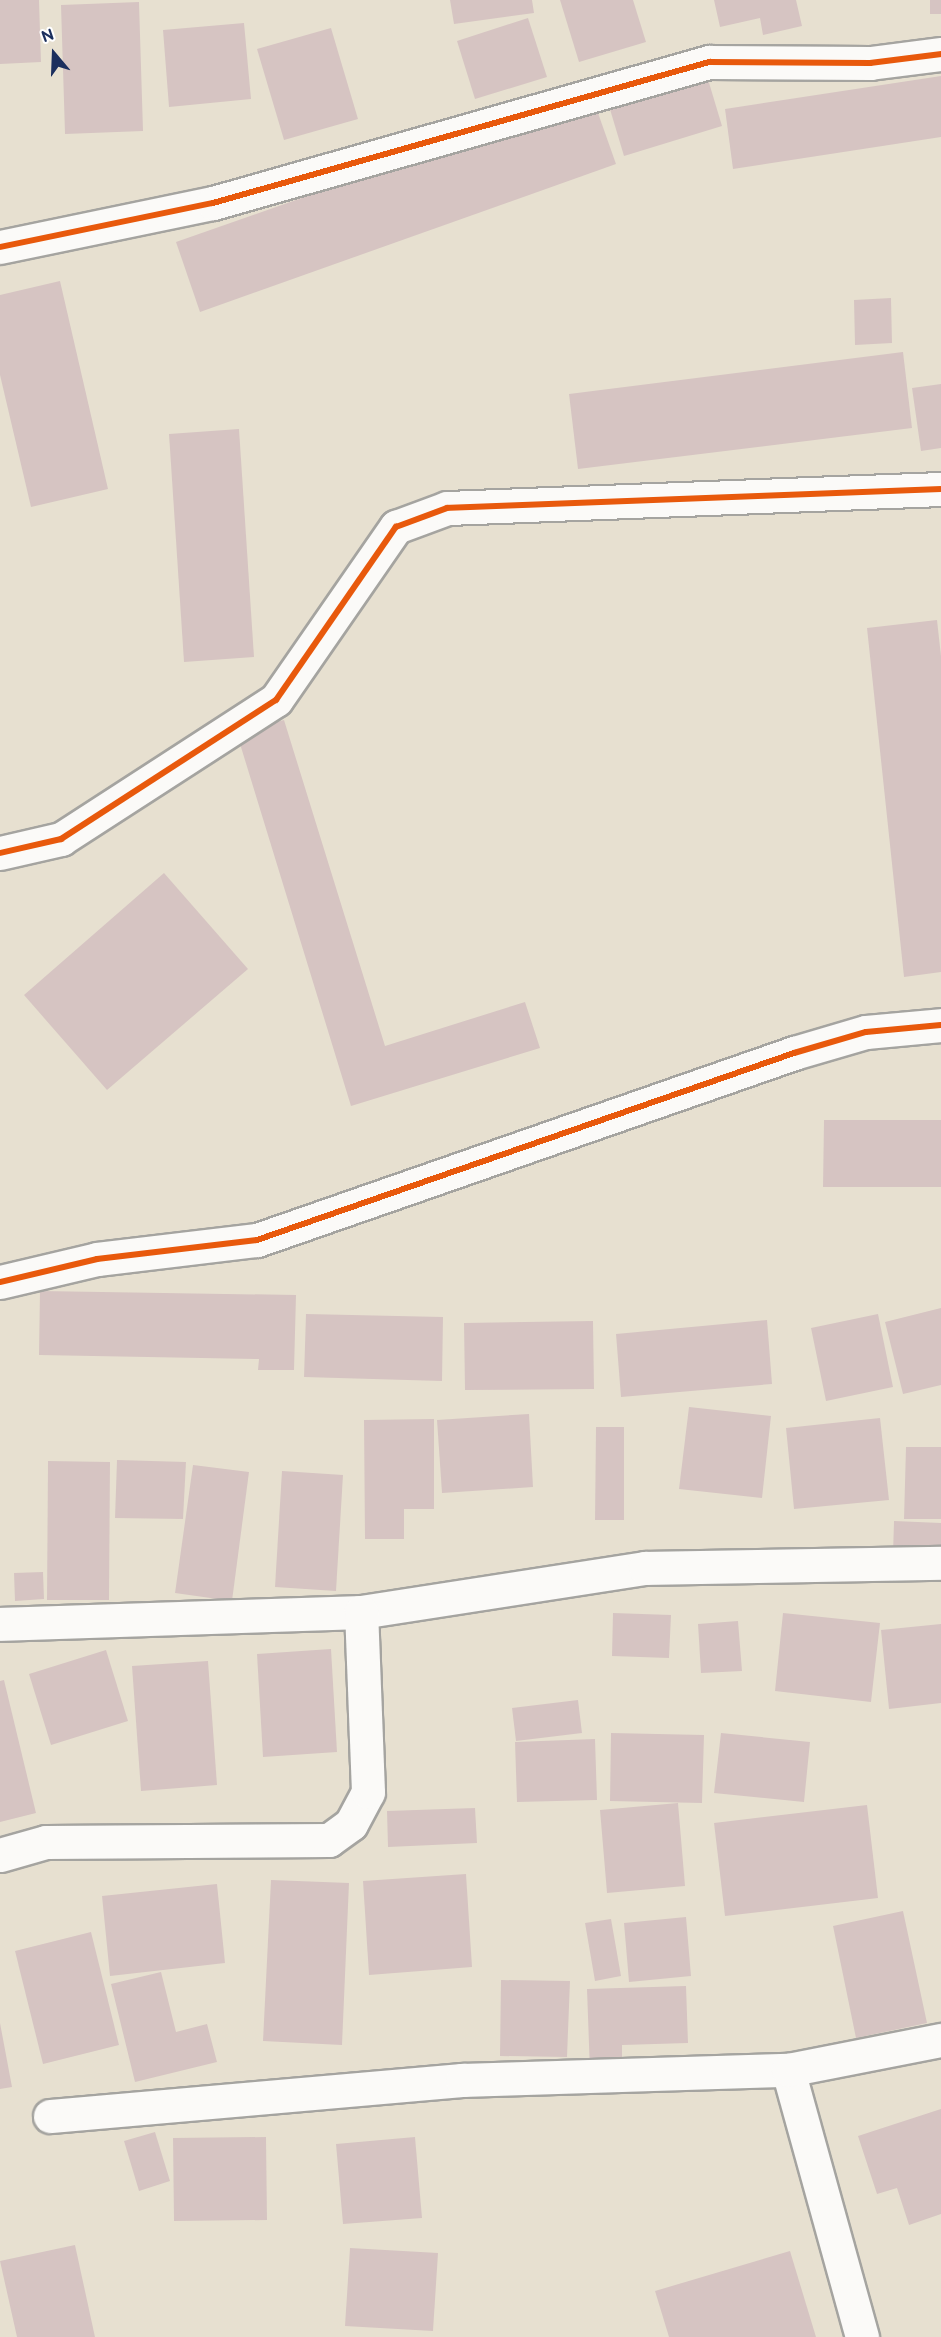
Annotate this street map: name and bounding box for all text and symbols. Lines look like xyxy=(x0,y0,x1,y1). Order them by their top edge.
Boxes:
north arrow xyxy=(24,24,84,84)
text: N xyxy=(39,26,57,47)

